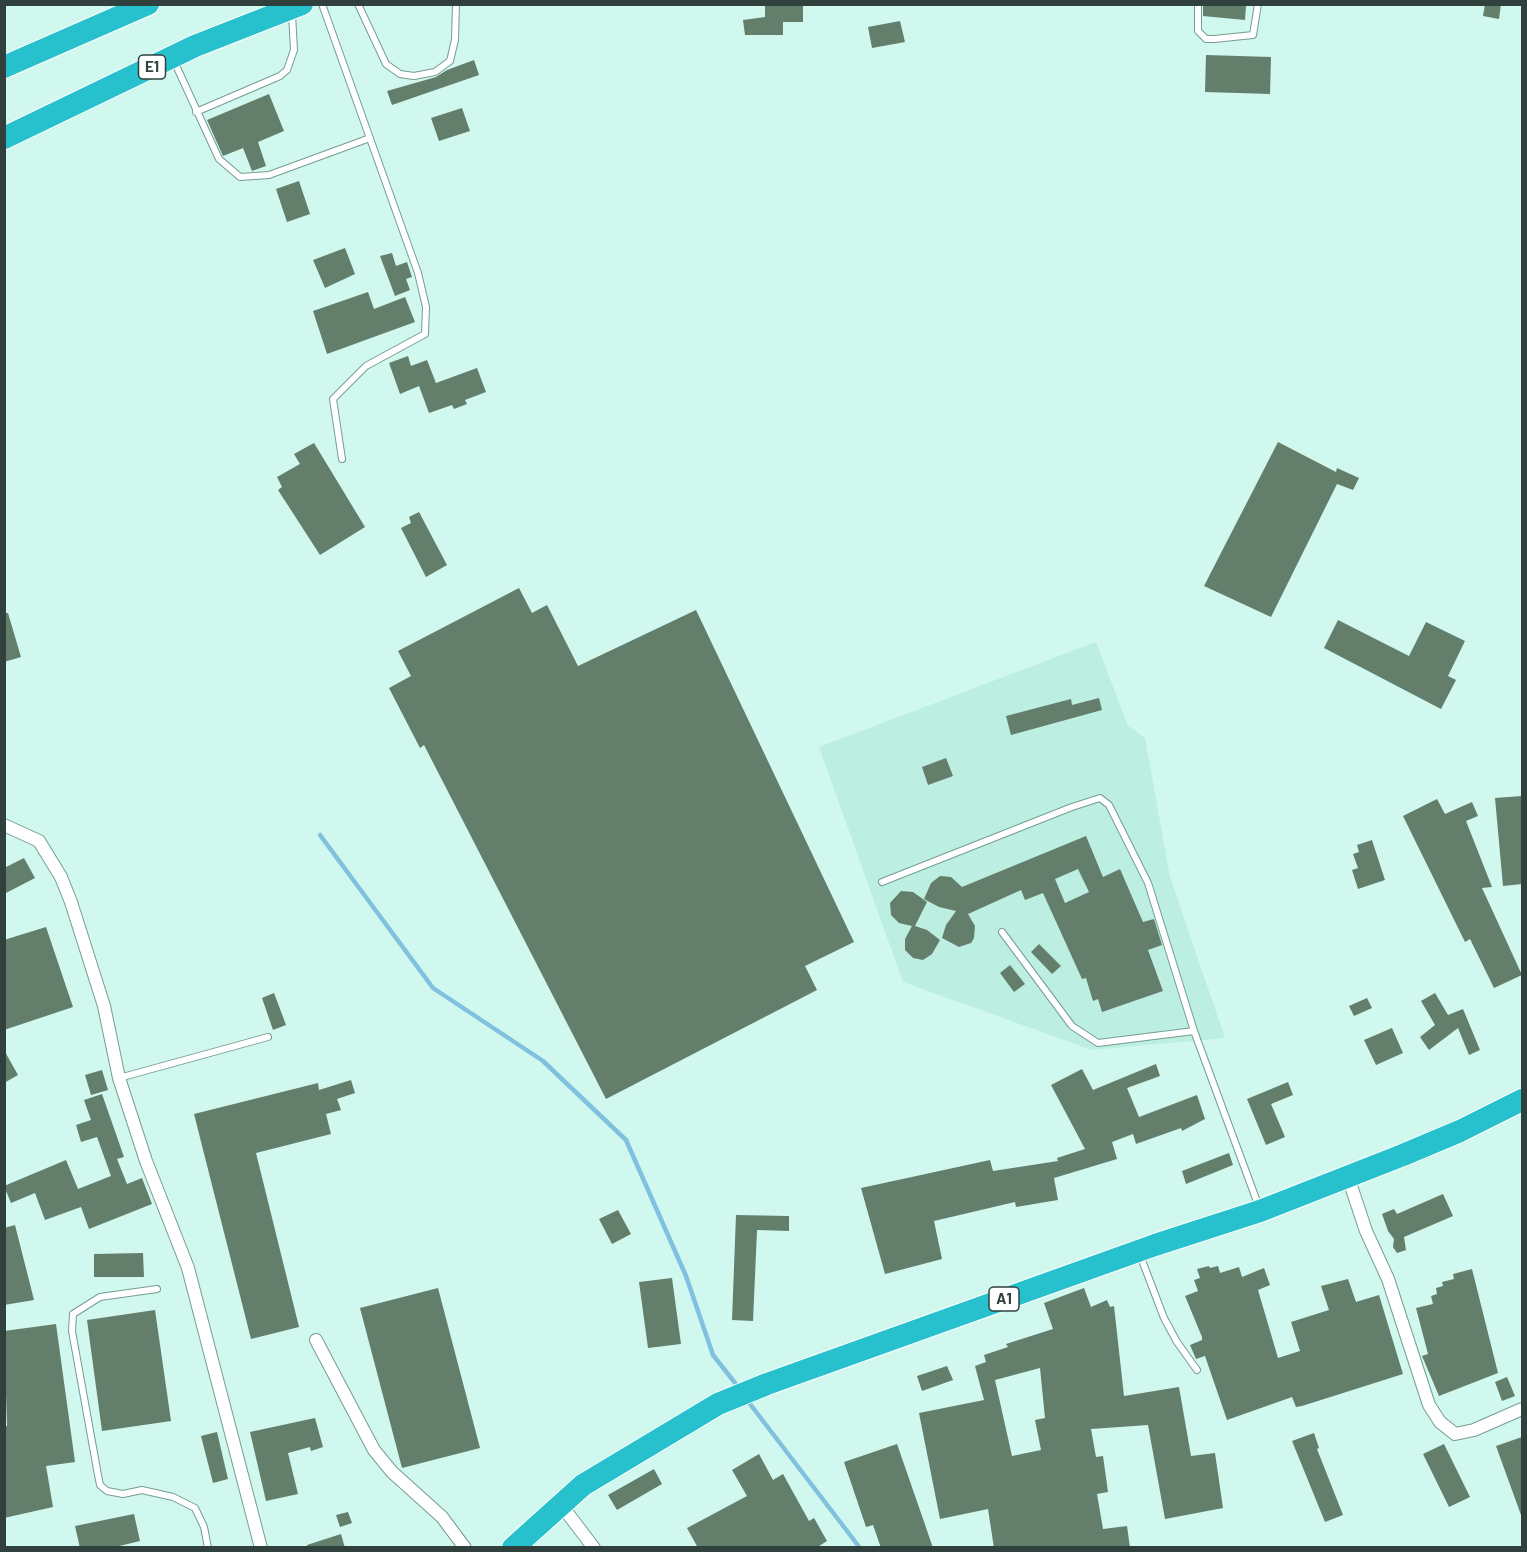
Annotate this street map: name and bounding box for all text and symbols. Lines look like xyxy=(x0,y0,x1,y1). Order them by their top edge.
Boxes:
road number: E1 xyxy=(138,55,166,79)
road number: A1 xyxy=(989,1287,1019,1311)

